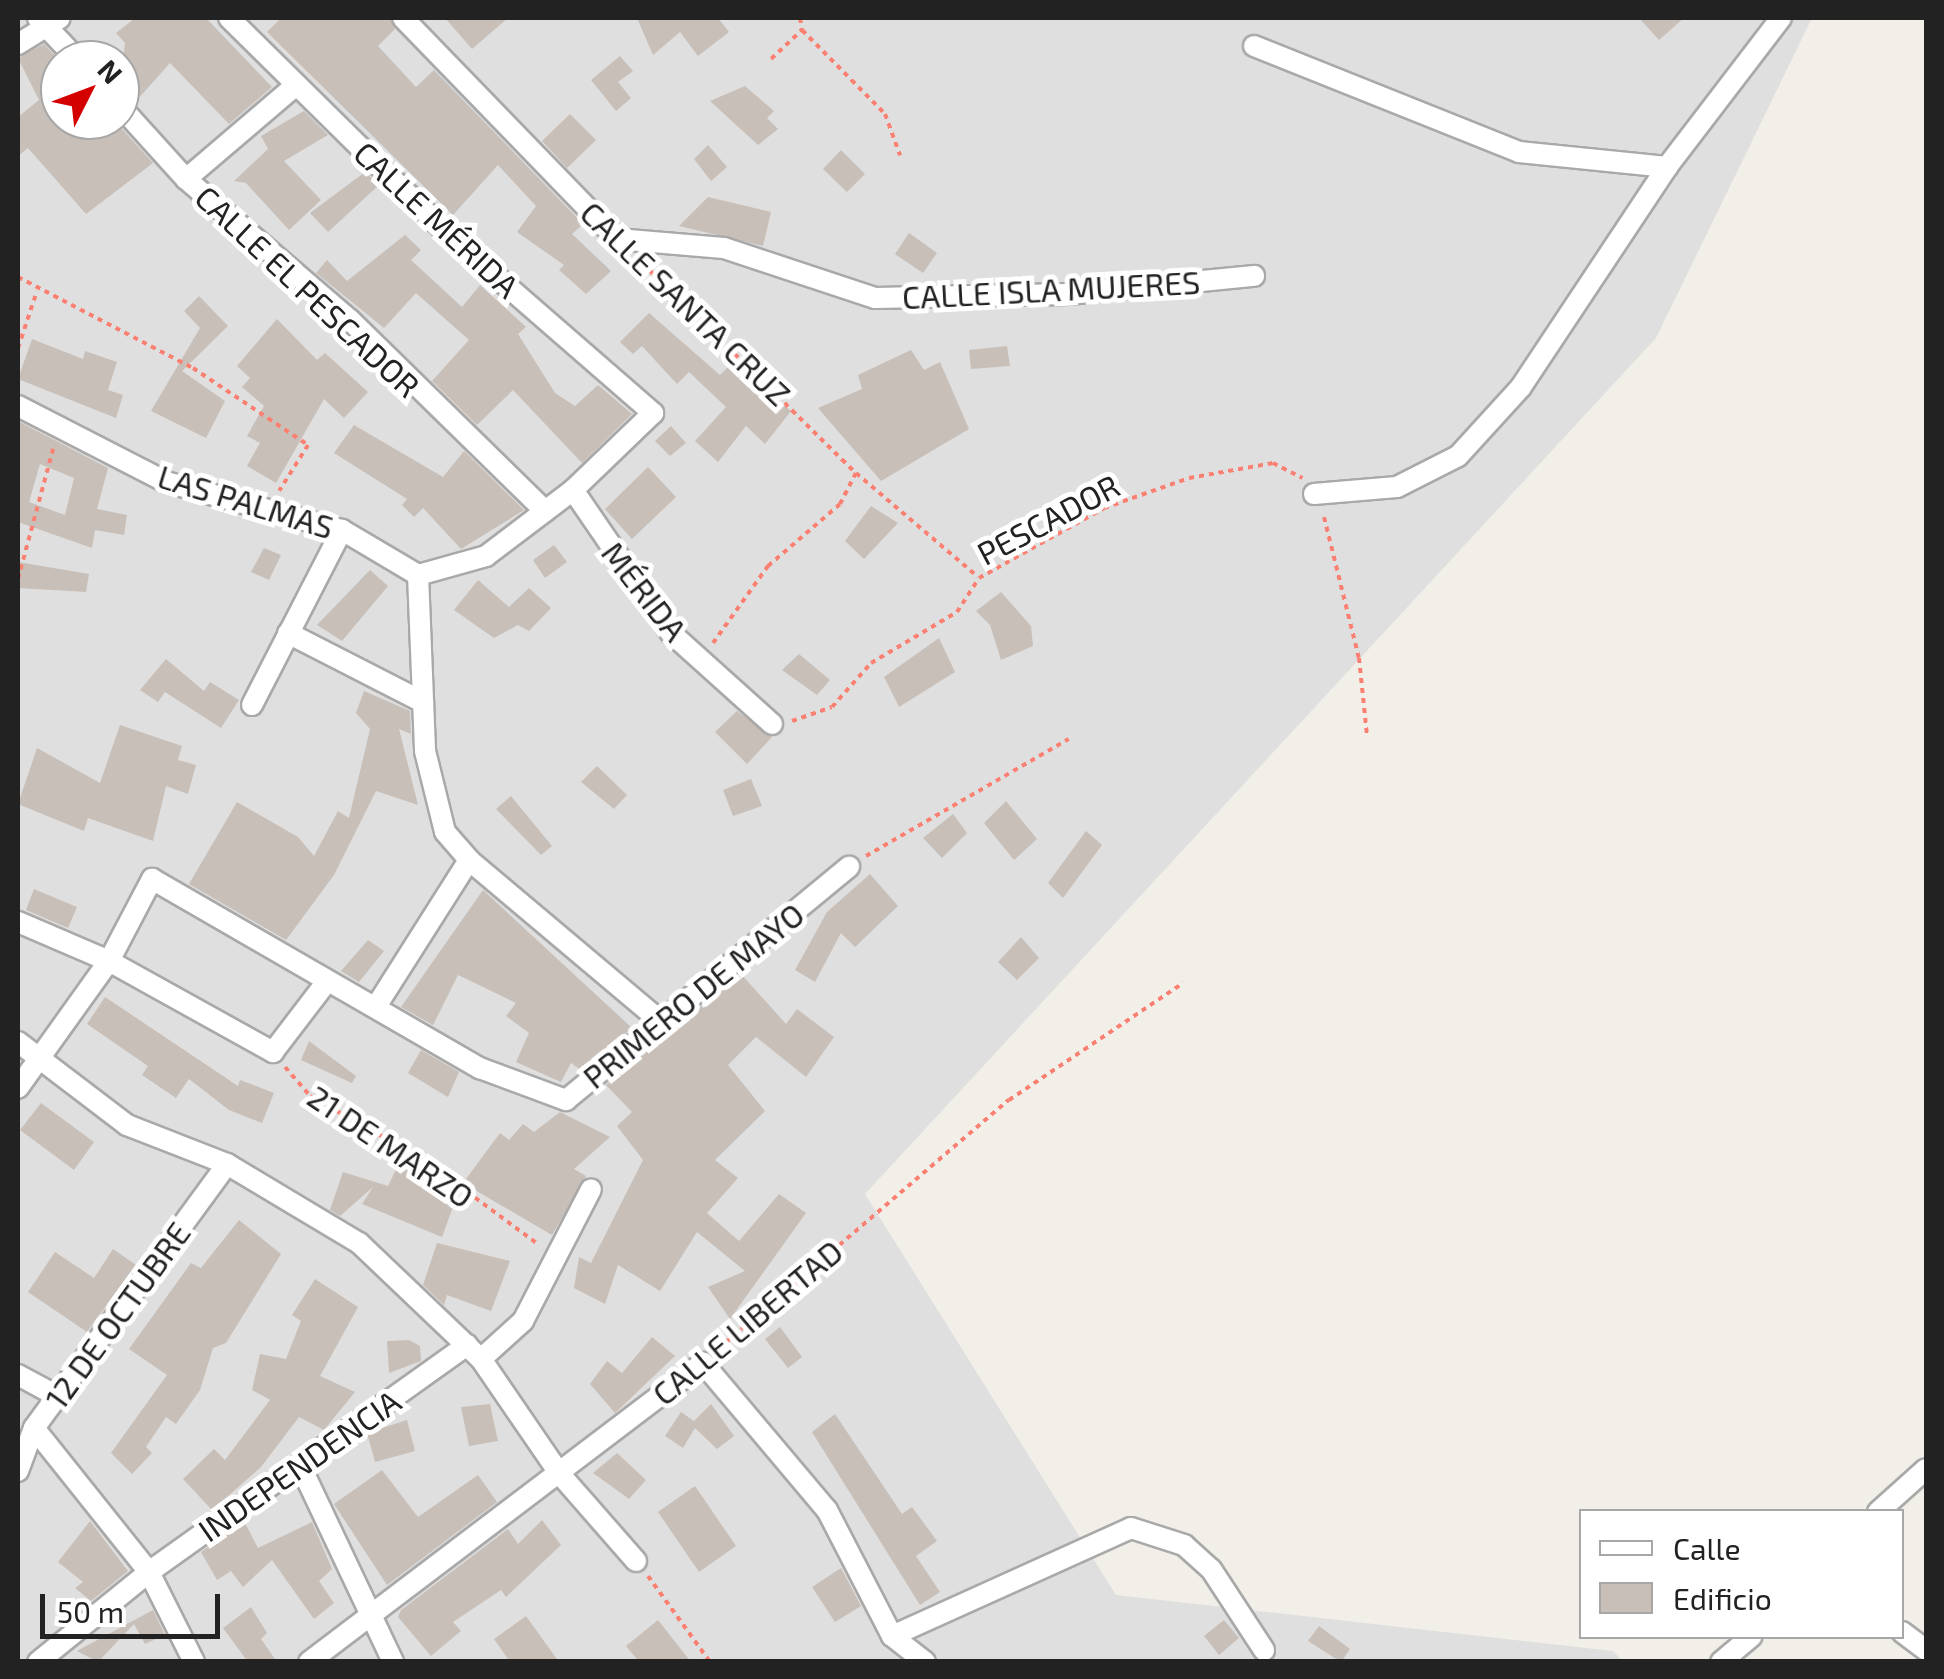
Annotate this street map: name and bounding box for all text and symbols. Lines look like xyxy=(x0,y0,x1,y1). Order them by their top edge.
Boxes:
north arrow xyxy=(40,40,140,140)
text: N xyxy=(91,52,130,90)
street label: CALLE MÉRIDA xyxy=(347,133,527,305)
street label: CALLE EL PESCADOR xyxy=(188,177,428,405)
street label: CALLE SANTA CRUZ xyxy=(573,193,799,413)
street label: CALLE ISLA MUJERES xyxy=(901,262,1201,316)
street label: LAS PALMAS xyxy=(154,456,338,546)
street label: PESCADOR xyxy=(970,466,1126,572)
street label: MÉRIDA xyxy=(594,534,696,648)
street label: PRIMERO DE MAYO xyxy=(575,894,811,1096)
street label: 21 DE MARZO xyxy=(301,1077,481,1215)
street label: 12 DE OCTUBRE xyxy=(36,1214,198,1416)
street label: CALLE LIBERTAD xyxy=(644,1231,850,1413)
street label: INDEPENDENCIA xyxy=(191,1381,407,1549)
legend xyxy=(1579,1509,1904,1639)
text: Calle xyxy=(1673,1530,1741,1566)
scale bar xyxy=(45,1574,225,1636)
text: Edificio xyxy=(1673,1580,1772,1616)
text: 50 m xyxy=(57,1593,124,1629)

